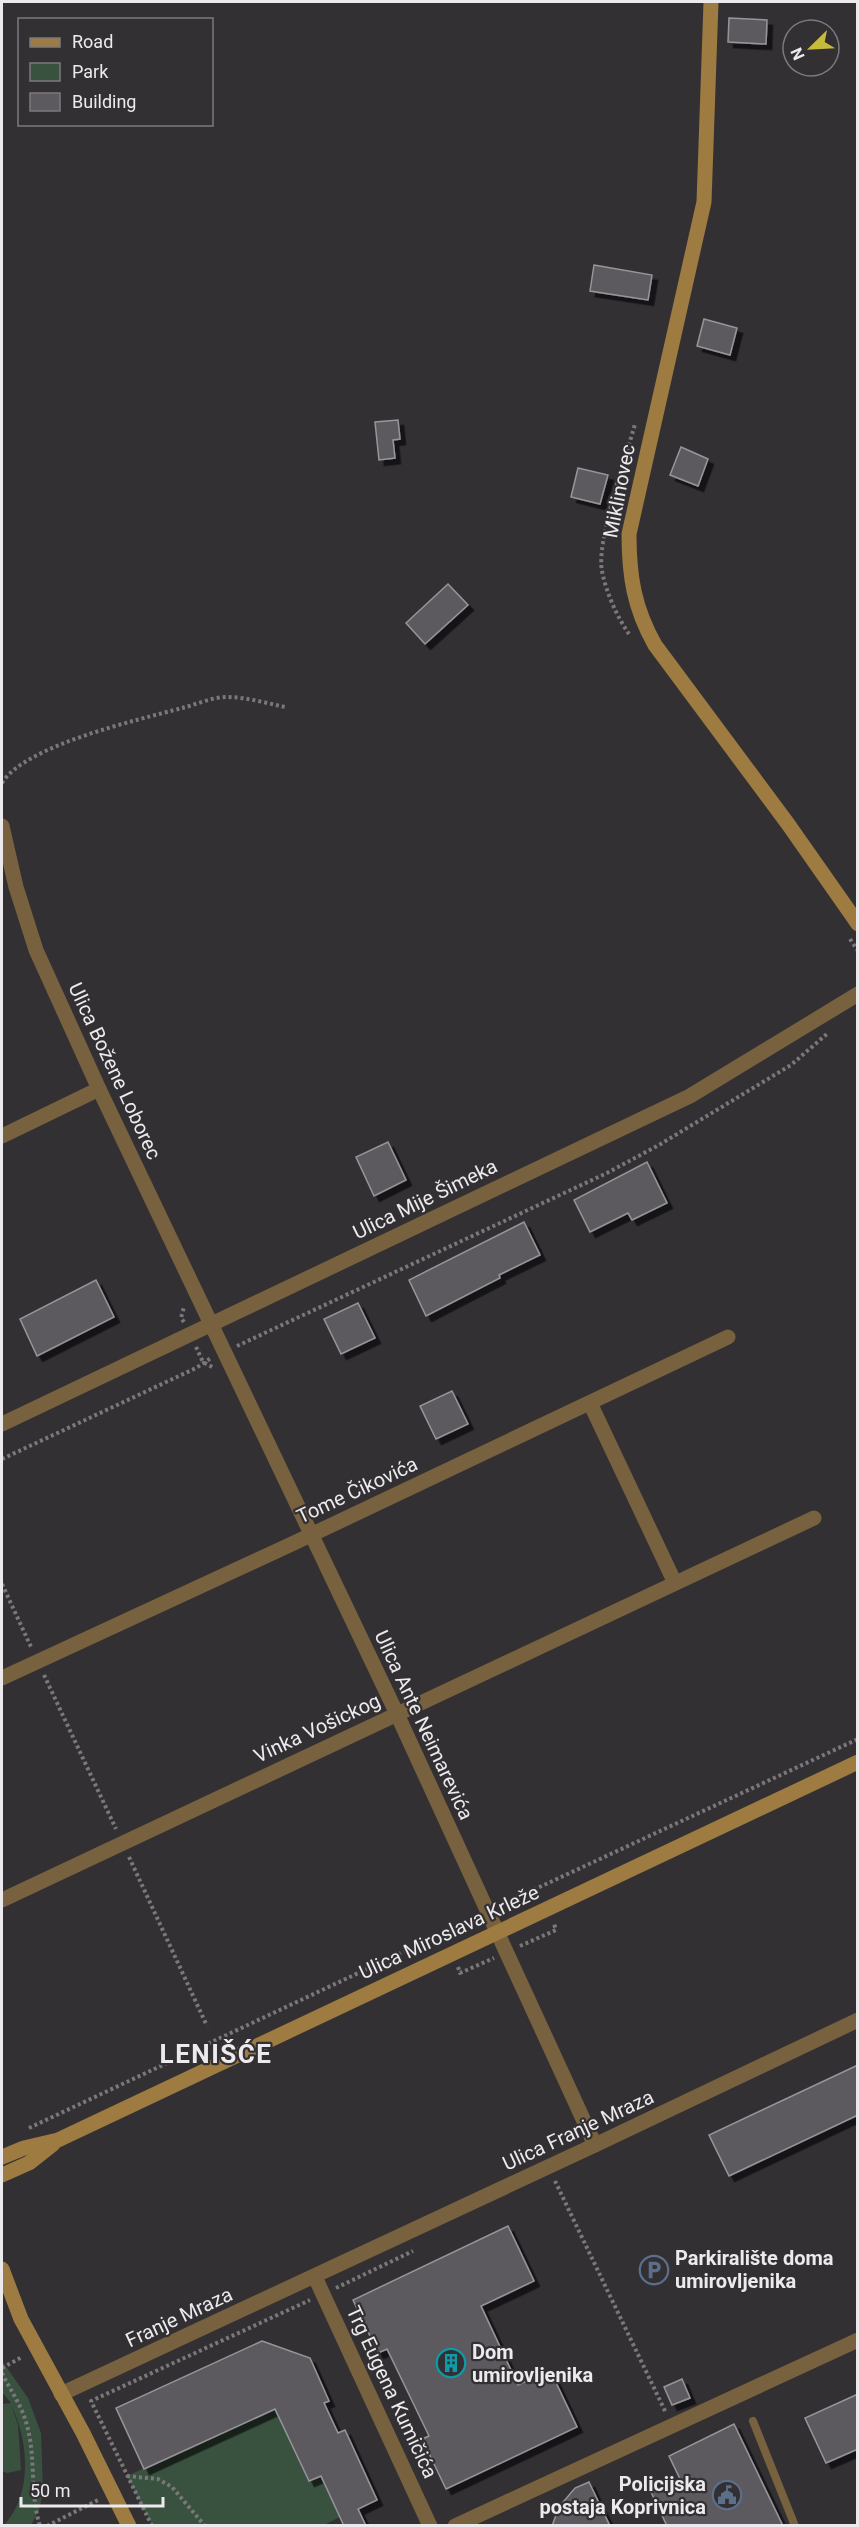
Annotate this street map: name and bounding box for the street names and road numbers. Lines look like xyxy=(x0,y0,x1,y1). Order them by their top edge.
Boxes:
street label: Miklinovec xyxy=(598,442,640,540)
street label: Ulica Božene Loborec xyxy=(64,979,166,1163)
street label: Ulica Mije Šimeka xyxy=(349,1154,501,1244)
street label: Tome Čikovića xyxy=(293,1452,421,1528)
street label: Ulica Ante Neimarevića xyxy=(370,1626,478,1824)
street label: Vinka Vošickog xyxy=(250,1688,384,1768)
street label: Ulica Miroslava Krleže xyxy=(355,1880,543,1984)
street label: Ulica Franje Mraza xyxy=(499,2084,657,2176)
street label: Franje Mraza xyxy=(122,2282,236,2352)
street label: Trg Eugena Kumičića xyxy=(342,2302,442,2482)

